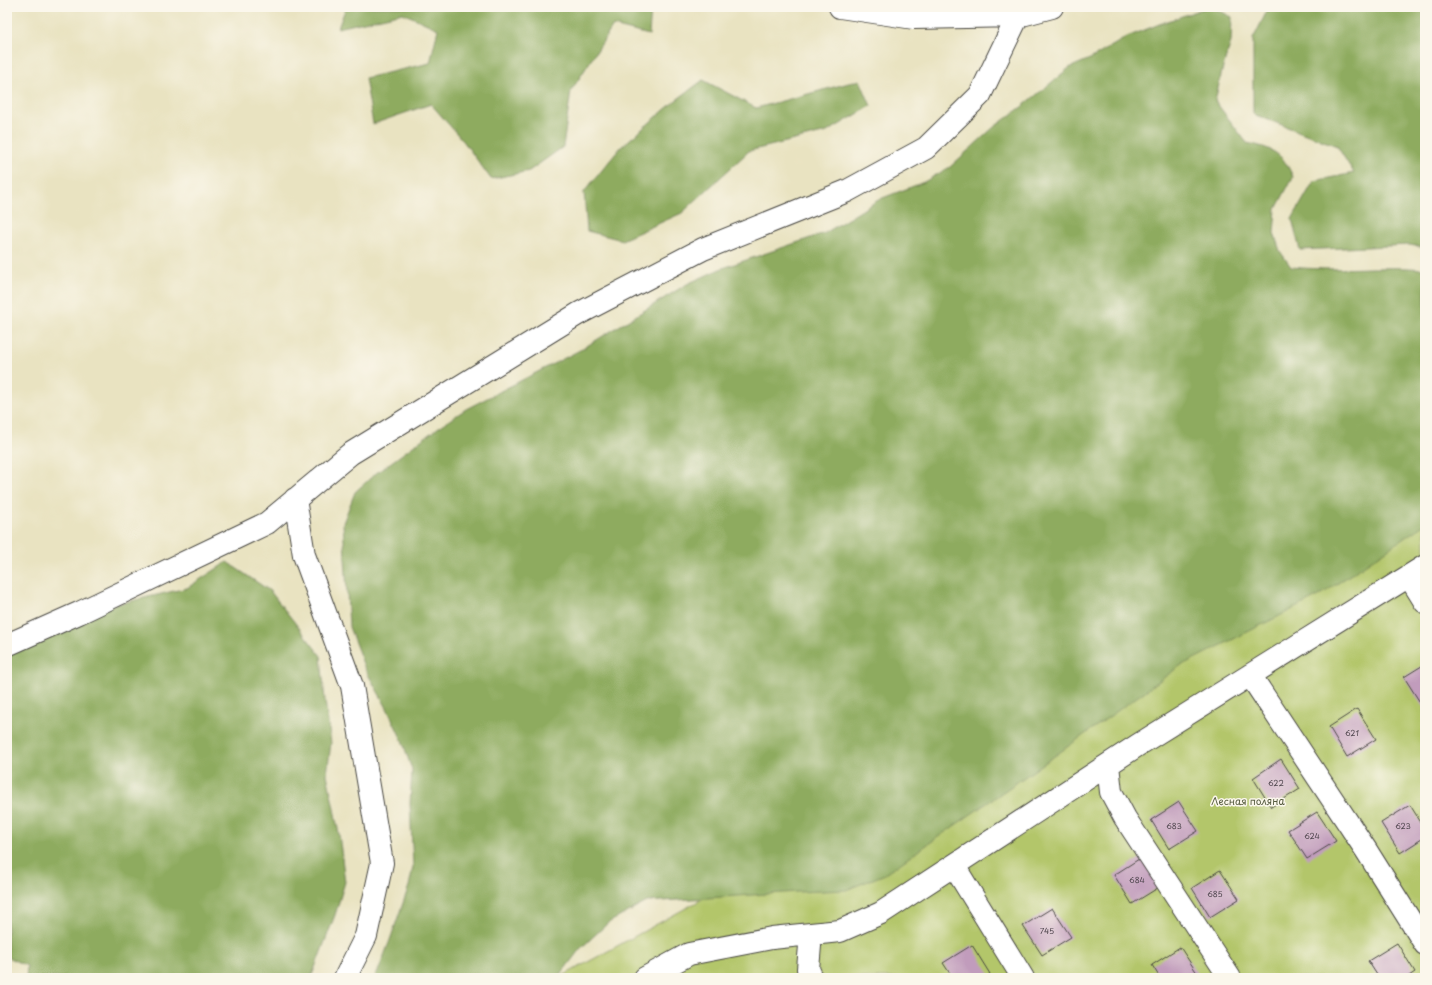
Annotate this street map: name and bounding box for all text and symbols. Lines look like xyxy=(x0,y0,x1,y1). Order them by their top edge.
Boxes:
house number: 621 xyxy=(1345,727,1359,739)
house number: 622 xyxy=(1268,777,1284,789)
park label: Лесная поляна xyxy=(1211,793,1285,808)
house number: 683 xyxy=(1166,820,1182,832)
house number: 623 xyxy=(1395,820,1411,832)
house number: 624 xyxy=(1304,830,1320,842)
house number: 684 xyxy=(1129,874,1145,886)
house number: 685 xyxy=(1207,888,1223,900)
house number: 745 xyxy=(1040,925,1054,937)

